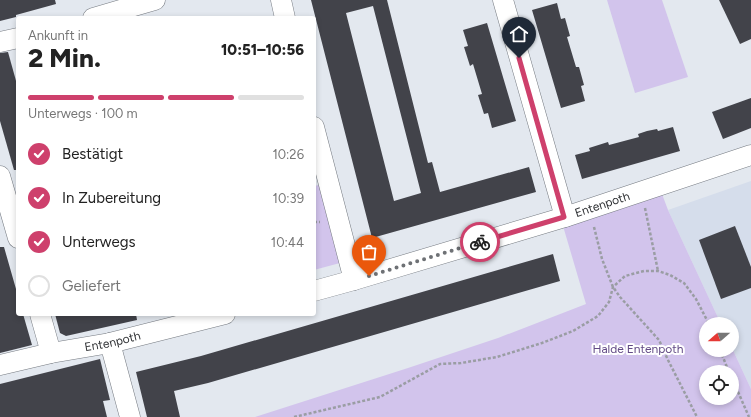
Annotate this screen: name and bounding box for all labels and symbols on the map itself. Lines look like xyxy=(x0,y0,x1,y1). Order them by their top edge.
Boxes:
pin xyxy=(502,17,536,58)
street label: Entenpoth xyxy=(573,189,632,220)
courier xyxy=(460,222,500,262)
pin xyxy=(352,235,386,276)
north arrow xyxy=(699,317,739,357)
street label: Entenpoth xyxy=(84,329,142,354)
park label: Halde Entenpoth xyxy=(592,342,684,356)

